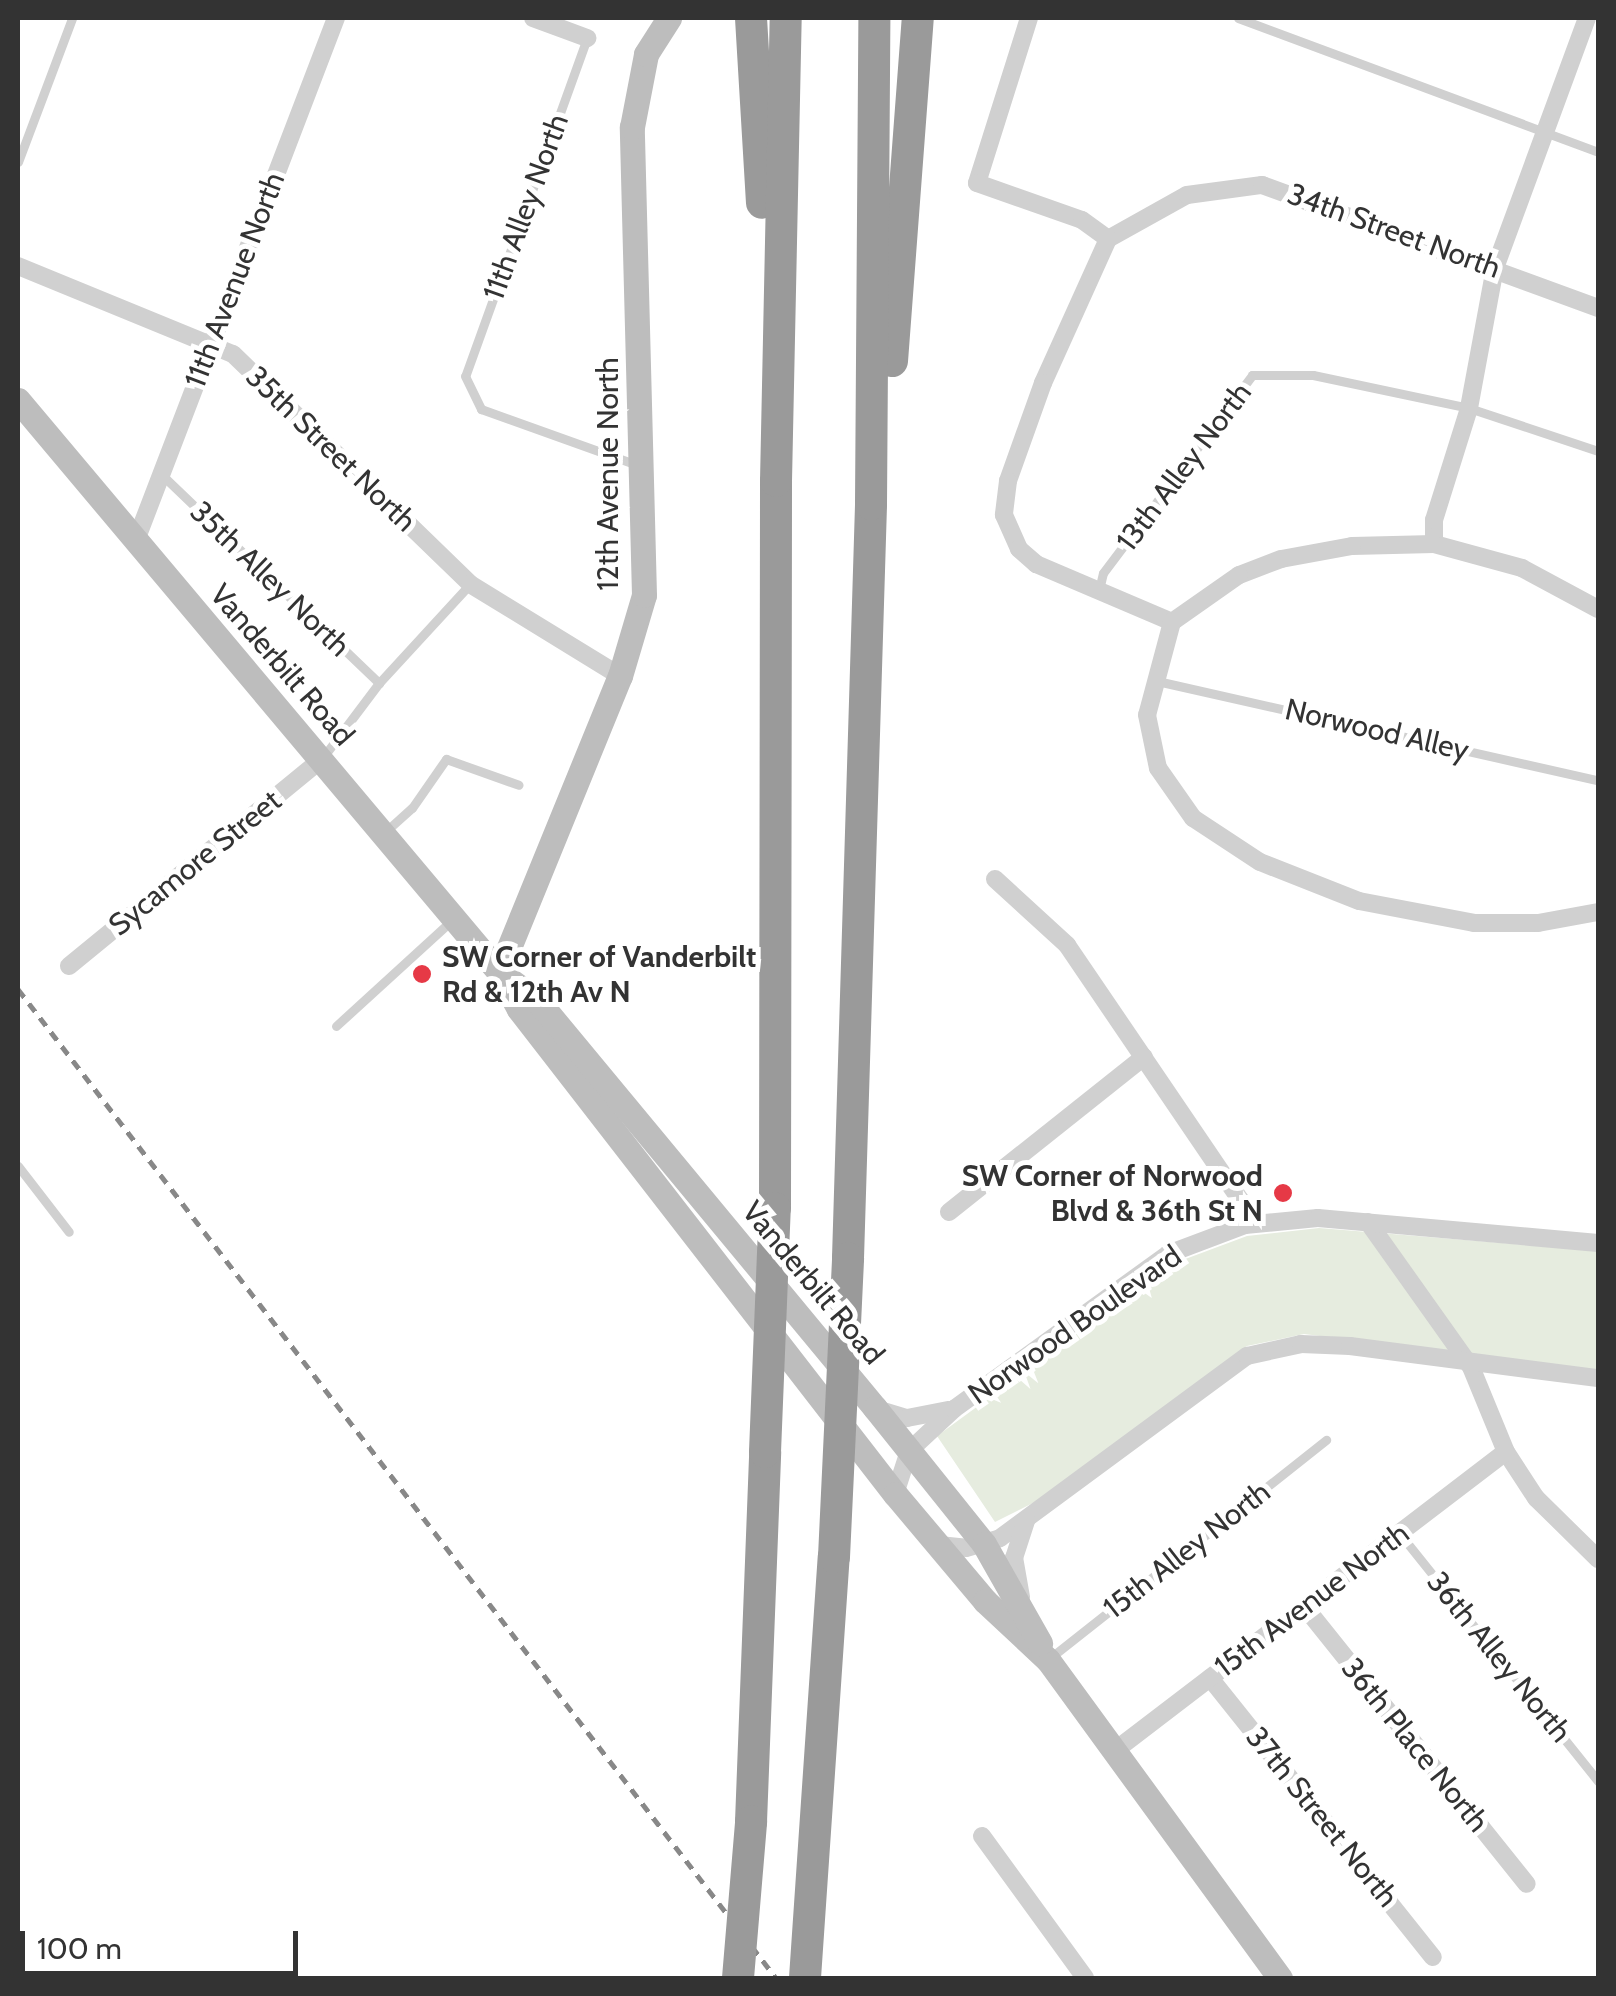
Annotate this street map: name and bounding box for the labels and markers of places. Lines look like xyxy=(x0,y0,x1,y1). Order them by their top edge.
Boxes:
place label: SW Corner of Vanderbilt Rd & 12th Av N xyxy=(442,939,756,1010)
marker: SW Corner of Vanderbilt Rd & 12th Av N xyxy=(411,963,433,985)
place label: SW Corner of Norwood Blvd & 36th St N xyxy=(962,1158,1263,1228)
marker: SW Corner of Norwood Blvd & 36th St N xyxy=(1272,1182,1294,1204)

